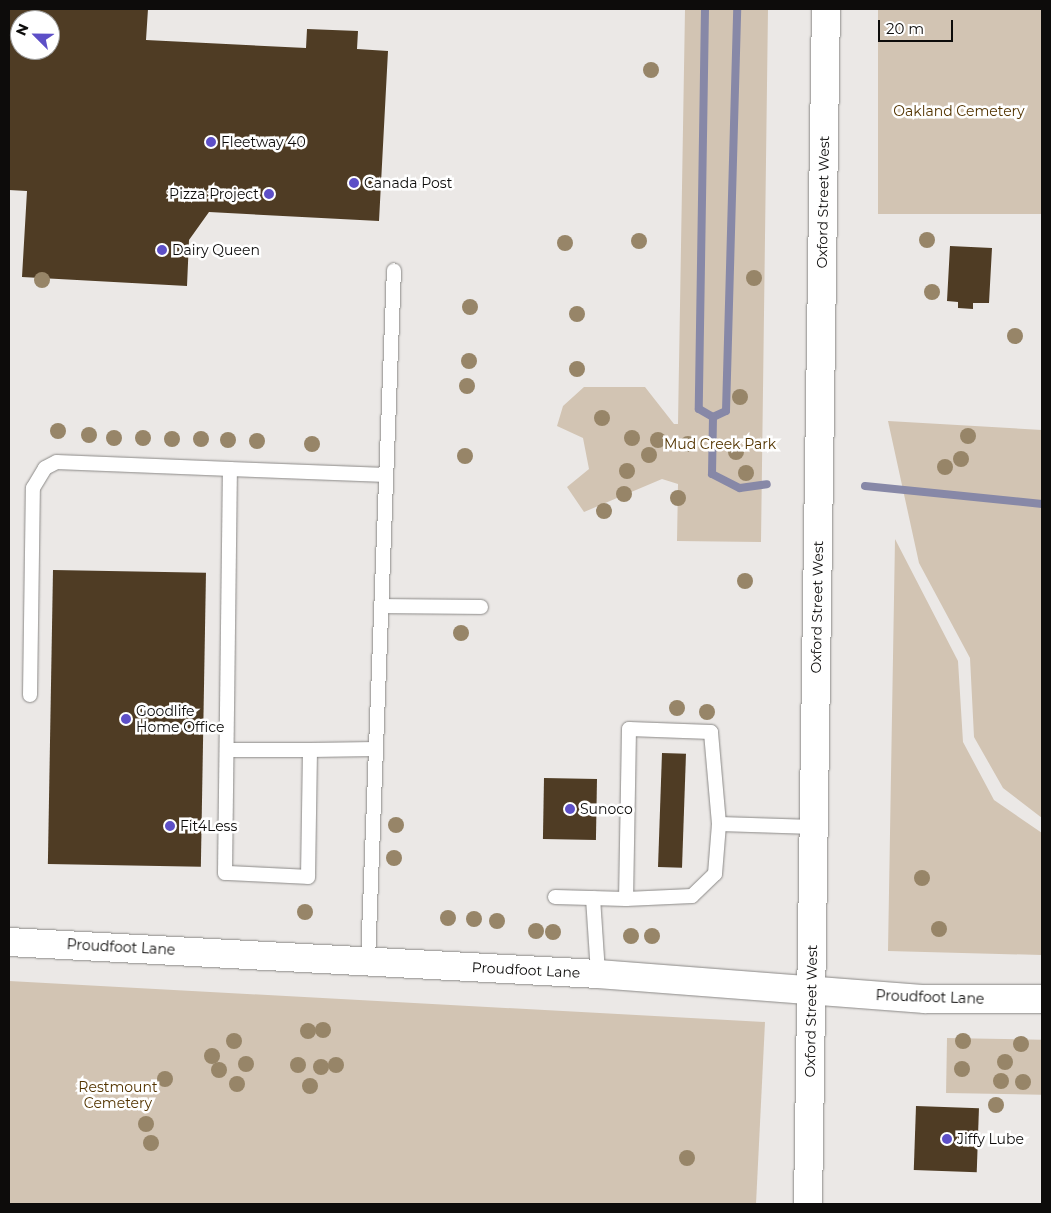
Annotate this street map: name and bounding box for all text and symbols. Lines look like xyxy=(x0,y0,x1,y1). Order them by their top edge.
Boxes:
north arrow xyxy=(10,10,60,60)
scale bar xyxy=(881,10,956,42)
text: 20 m xyxy=(886,19,924,38)
text: N xyxy=(12,21,33,38)
park label: Oakland Cemetery xyxy=(893,103,1025,119)
place label: Fleetway 40 xyxy=(221,134,306,150)
street label: Oxford Street West xyxy=(813,135,833,269)
marker: Fleetway 40 xyxy=(205,136,217,148)
place label: Canada Post xyxy=(364,175,452,191)
marker: Canada Post xyxy=(348,177,360,189)
place label: Pizza Project xyxy=(169,186,259,202)
marker: Pizza Project xyxy=(263,188,275,200)
place label: Dairy Queen xyxy=(172,242,260,258)
marker: Dairy Queen xyxy=(156,244,168,256)
park label: Mud Creek Park xyxy=(664,436,776,452)
street label: Oxford Street West xyxy=(807,540,827,674)
place label: Goodlife Home Office xyxy=(136,703,224,736)
marker: Goodlife Home Office xyxy=(120,713,132,725)
place label: Sunoco xyxy=(580,801,633,817)
marker: Sunoco xyxy=(564,803,576,815)
place label: Fit4Less xyxy=(180,818,237,834)
marker: Fit4Less xyxy=(164,820,176,832)
street label: Proudfoot Lane xyxy=(66,936,176,958)
street label: Oxford Street West xyxy=(801,944,821,1078)
street label: Proudfoot Lane xyxy=(471,959,581,981)
street label: Proudfoot Lane xyxy=(875,987,985,1007)
park label: Restmount Cemetery xyxy=(78,1079,158,1112)
place label: Jiffy Lube xyxy=(957,1131,1024,1147)
marker: Jiffy Lube xyxy=(941,1133,953,1145)

